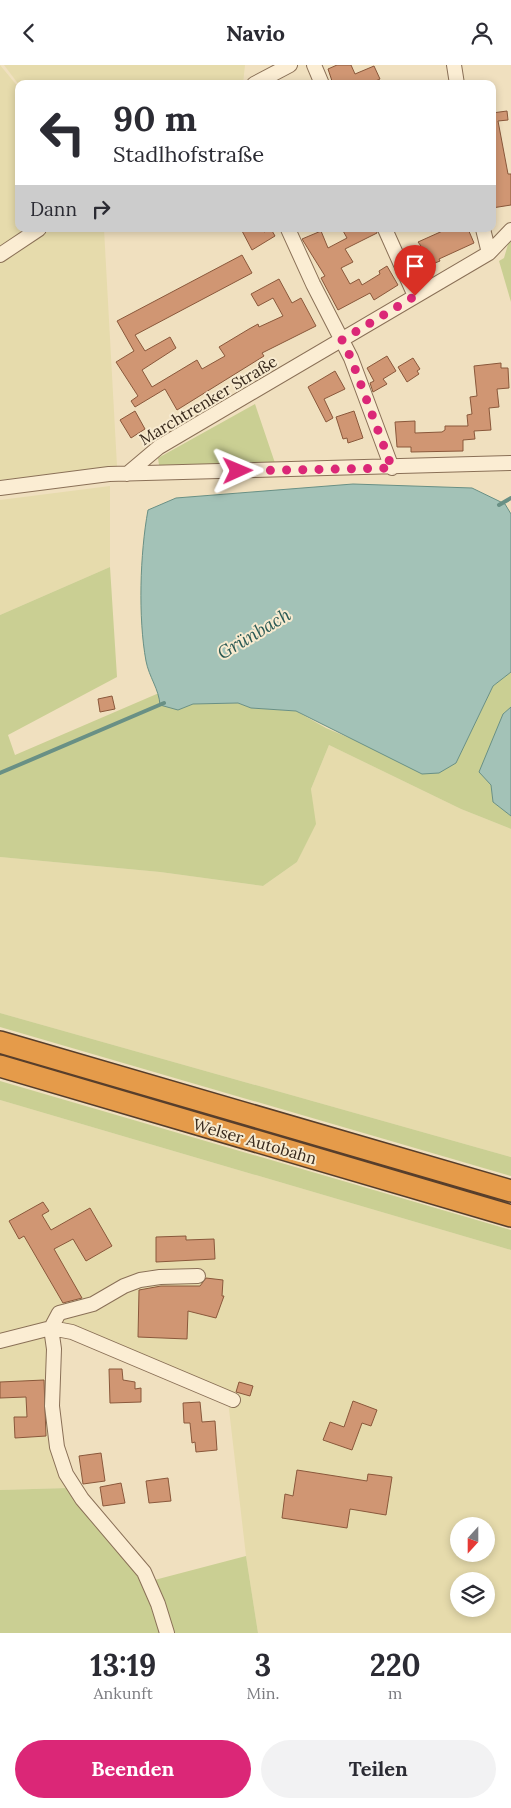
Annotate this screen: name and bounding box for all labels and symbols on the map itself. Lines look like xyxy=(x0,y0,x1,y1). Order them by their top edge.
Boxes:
pin xyxy=(394,245,436,296)
street label: Marchtrenker Straße xyxy=(135,351,281,449)
position arrow xyxy=(211,444,263,496)
water label: Grünbach xyxy=(213,602,295,664)
street label: Welser Autobahn xyxy=(191,1114,319,1168)
north arrow xyxy=(450,1517,495,1563)

